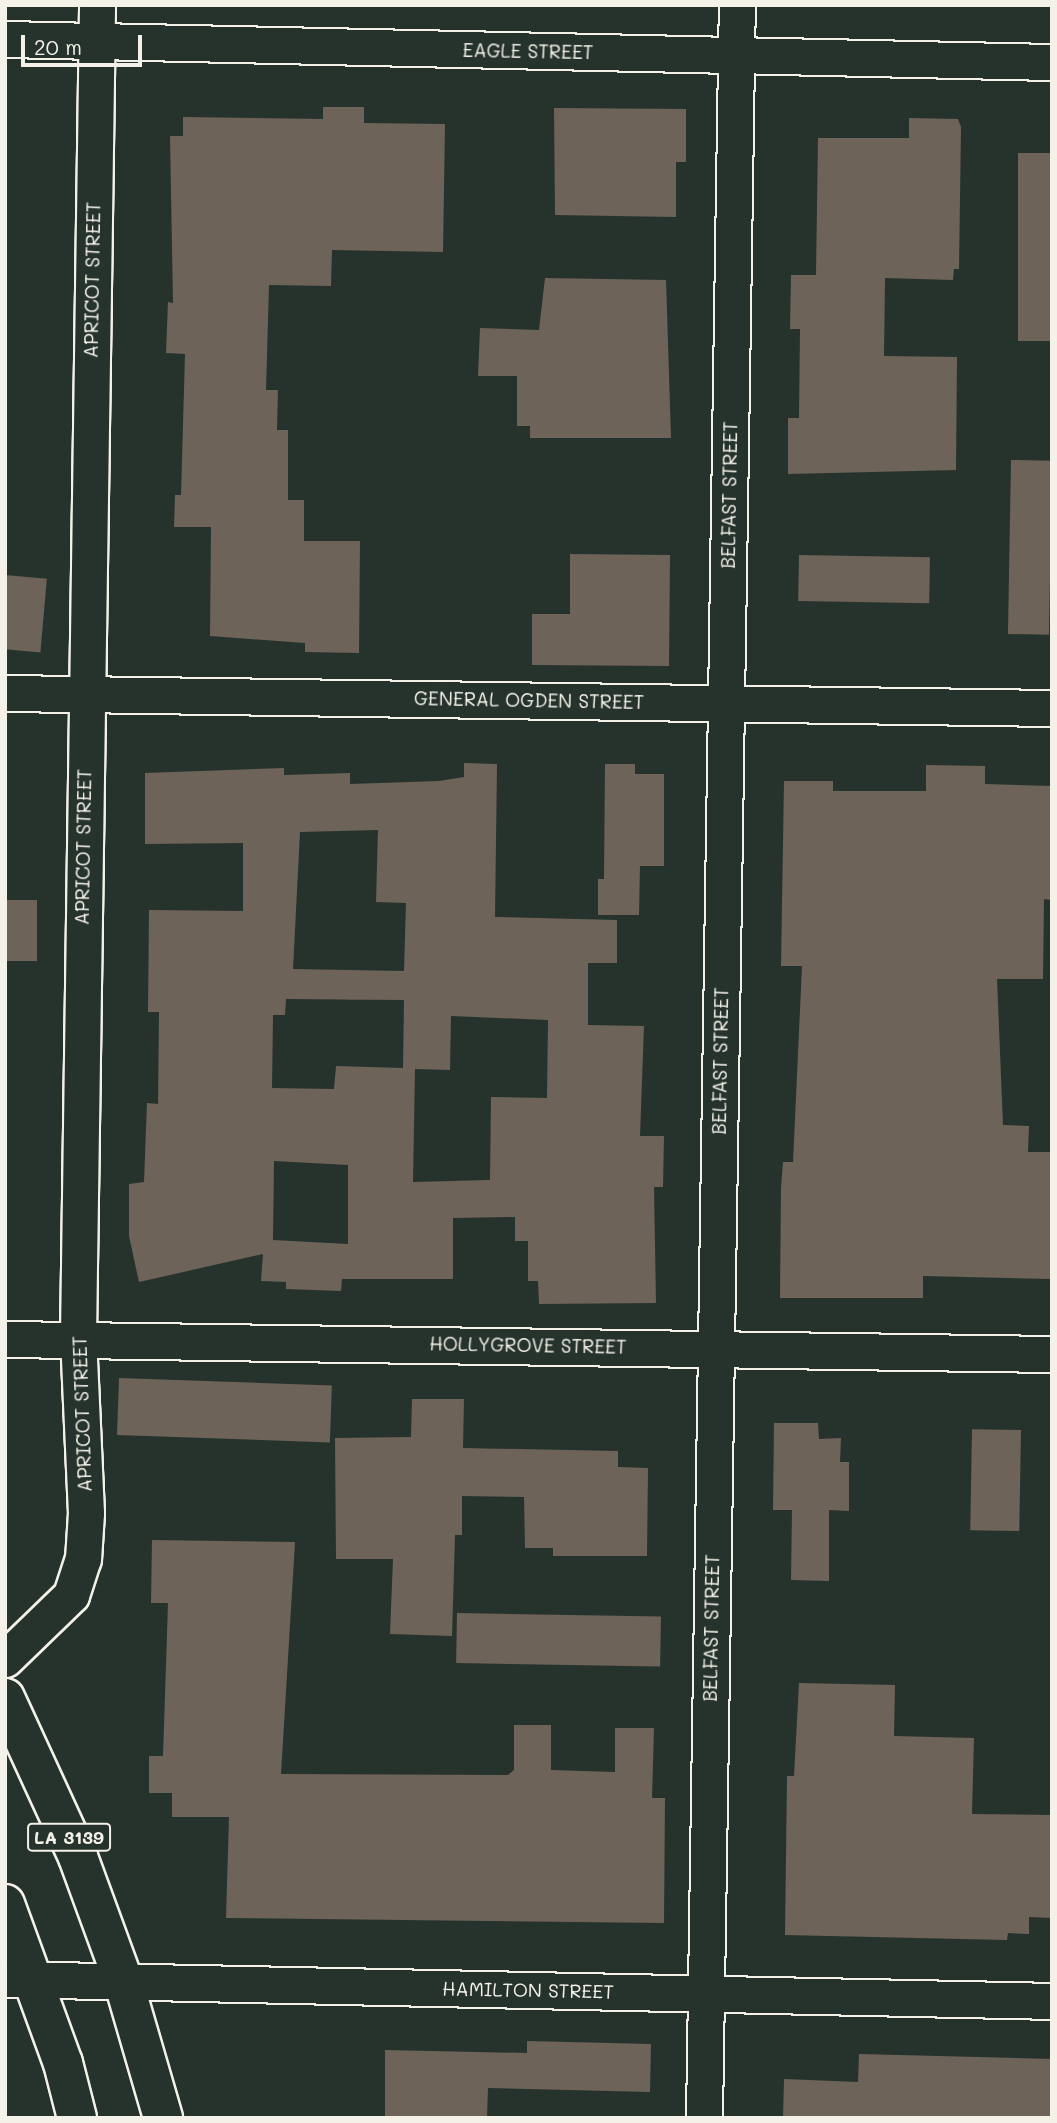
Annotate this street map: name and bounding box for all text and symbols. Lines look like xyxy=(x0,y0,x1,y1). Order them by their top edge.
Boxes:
scale bar xyxy=(24,21,145,65)
text: 20 m xyxy=(34,33,82,60)
street label: EAGLE STREET xyxy=(462,38,594,64)
street label: APRICOT STREET xyxy=(79,202,105,358)
street label: BELFAST STREET xyxy=(716,421,742,569)
street label: GENERAL OGDEN STREET xyxy=(414,687,644,713)
street label: APRICOT STREET xyxy=(70,769,96,925)
street label: BELFAST STREET xyxy=(707,987,733,1135)
street label: HOLLYGROVE STREET xyxy=(429,1332,627,1358)
street label: APRICOT STREET xyxy=(68,1335,96,1493)
street label: BELFAST STREET xyxy=(698,1554,724,1702)
road number: LA 3139 xyxy=(27,1823,111,1852)
street label: HAMILTON STREET xyxy=(442,1977,614,2003)

